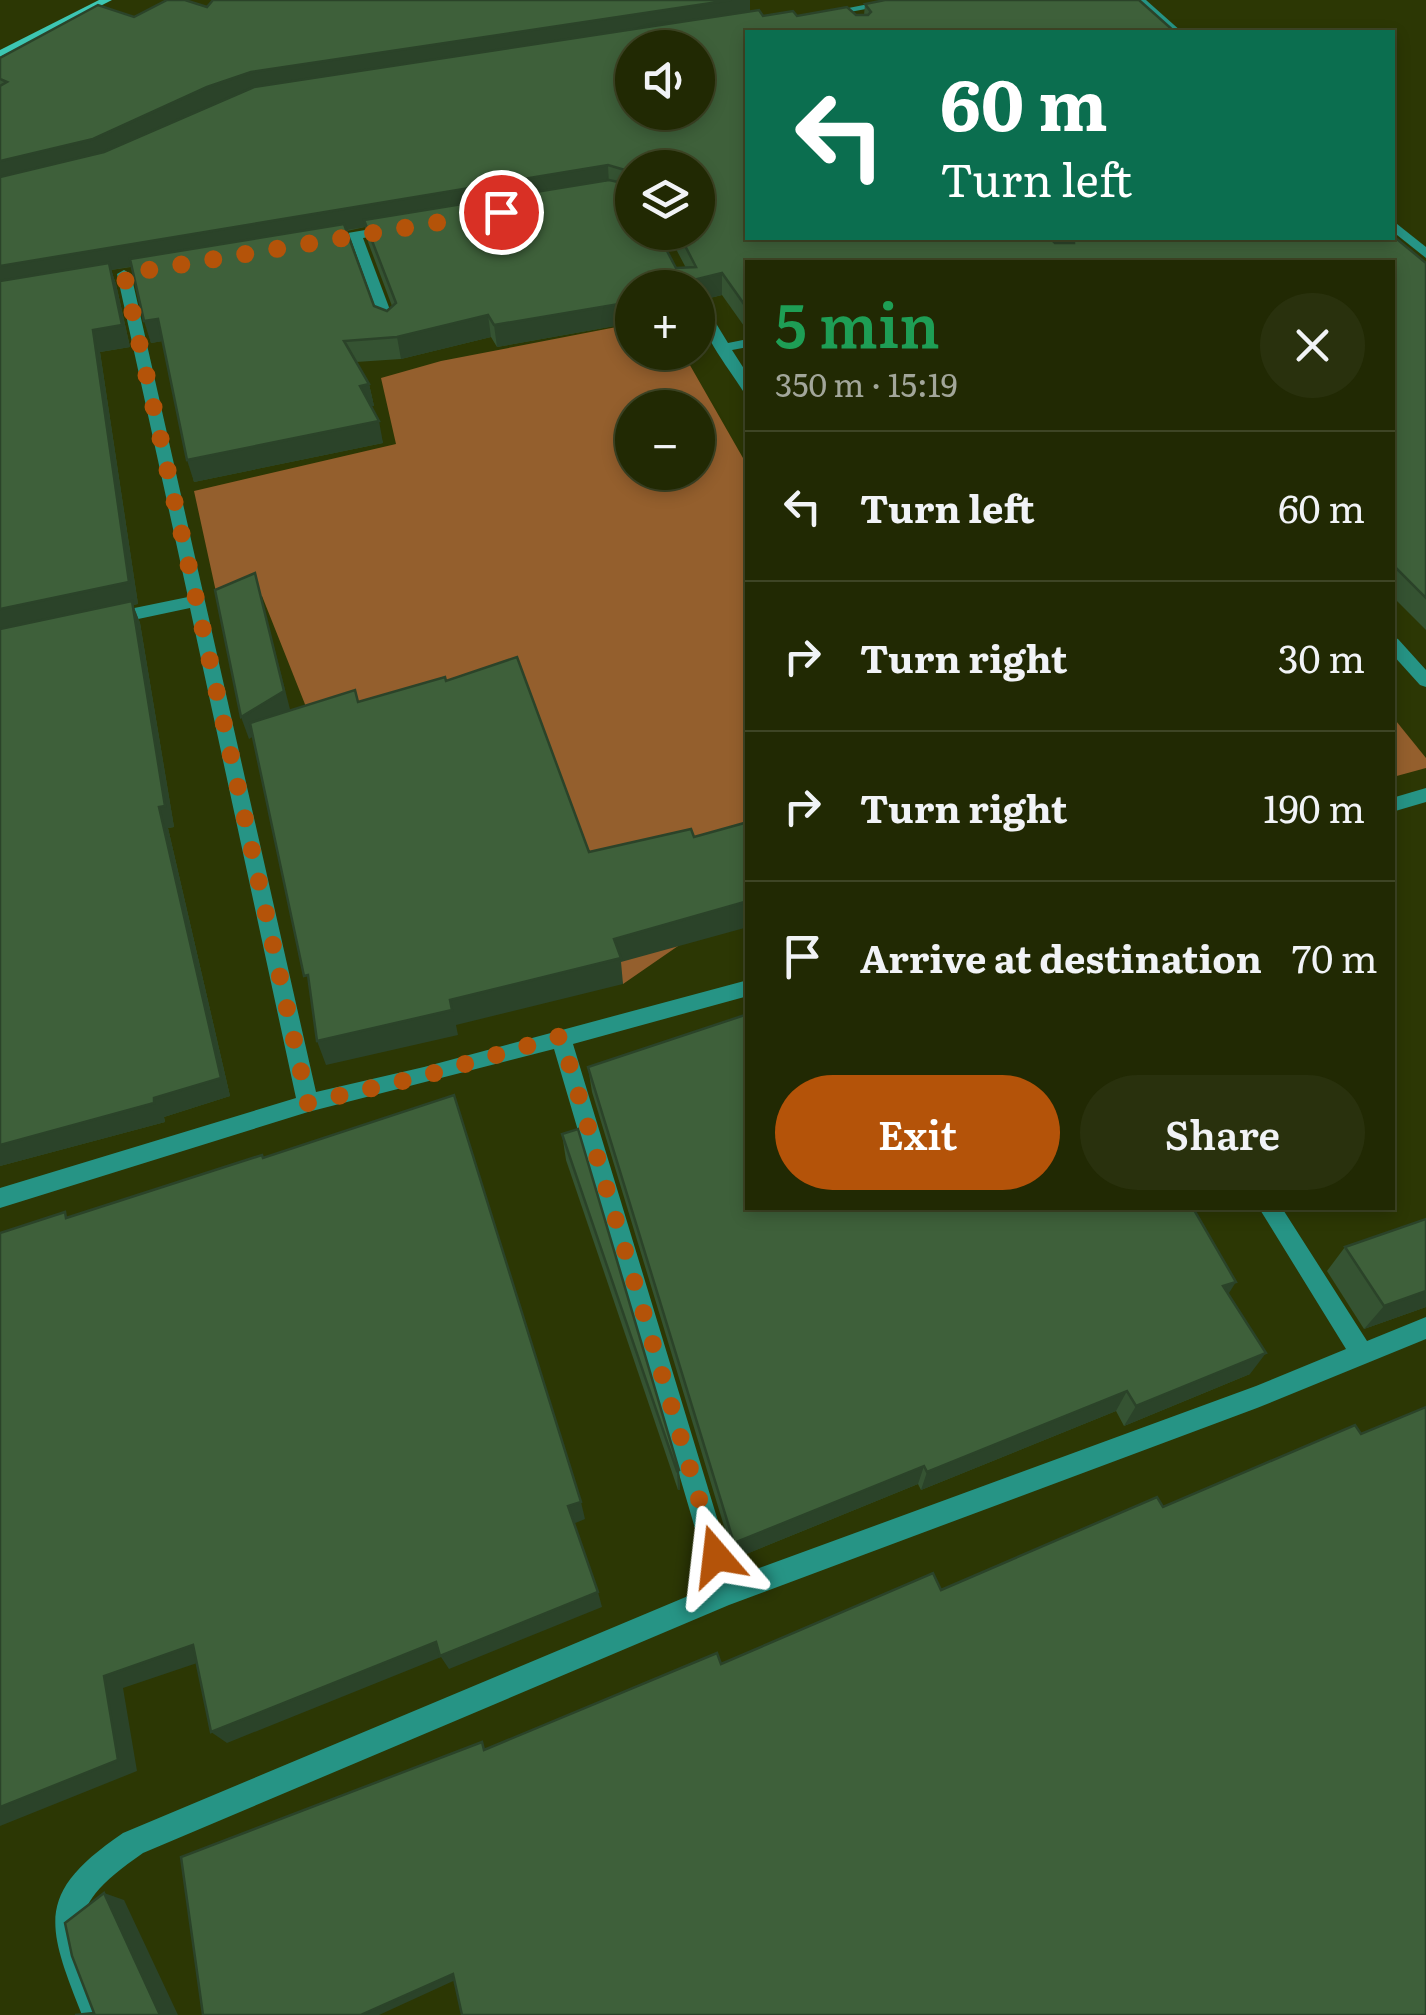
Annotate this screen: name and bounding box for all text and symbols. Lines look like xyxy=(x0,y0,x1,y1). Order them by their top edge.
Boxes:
map controls xyxy=(615,30,715,490)
button: sound xyxy=(615,30,715,130)
text: 60 m xyxy=(940,49,1108,153)
icon: left xyxy=(775,70,905,200)
text: Turn left xyxy=(940,144,1132,211)
button: layers xyxy=(615,150,715,250)
pin xyxy=(459,170,544,255)
icon: arrive xyxy=(474,185,529,240)
button: + xyxy=(615,270,715,370)
text: 5 min xyxy=(775,277,940,366)
button: close xyxy=(1260,293,1365,398)
text: 350 m · 15:19 xyxy=(775,359,958,407)
button: − xyxy=(615,390,715,490)
text: Turn left xyxy=(860,478,1035,535)
text: 60 m xyxy=(1278,478,1365,535)
icon: left xyxy=(775,479,830,534)
text: Turn right xyxy=(860,628,1067,685)
text: 30 m xyxy=(1278,628,1365,685)
icon: right xyxy=(775,629,830,684)
text: Turn right xyxy=(860,778,1067,835)
text: 190 m xyxy=(1263,778,1365,835)
icon: right xyxy=(775,779,830,834)
text: Arrive at destination xyxy=(860,928,1262,985)
text: 70 m xyxy=(1292,928,1378,985)
icon: arrive xyxy=(775,929,830,984)
button: Exit xyxy=(775,1075,1060,1190)
button: Share xyxy=(1080,1075,1365,1190)
position arrow xyxy=(664,1504,768,1608)

